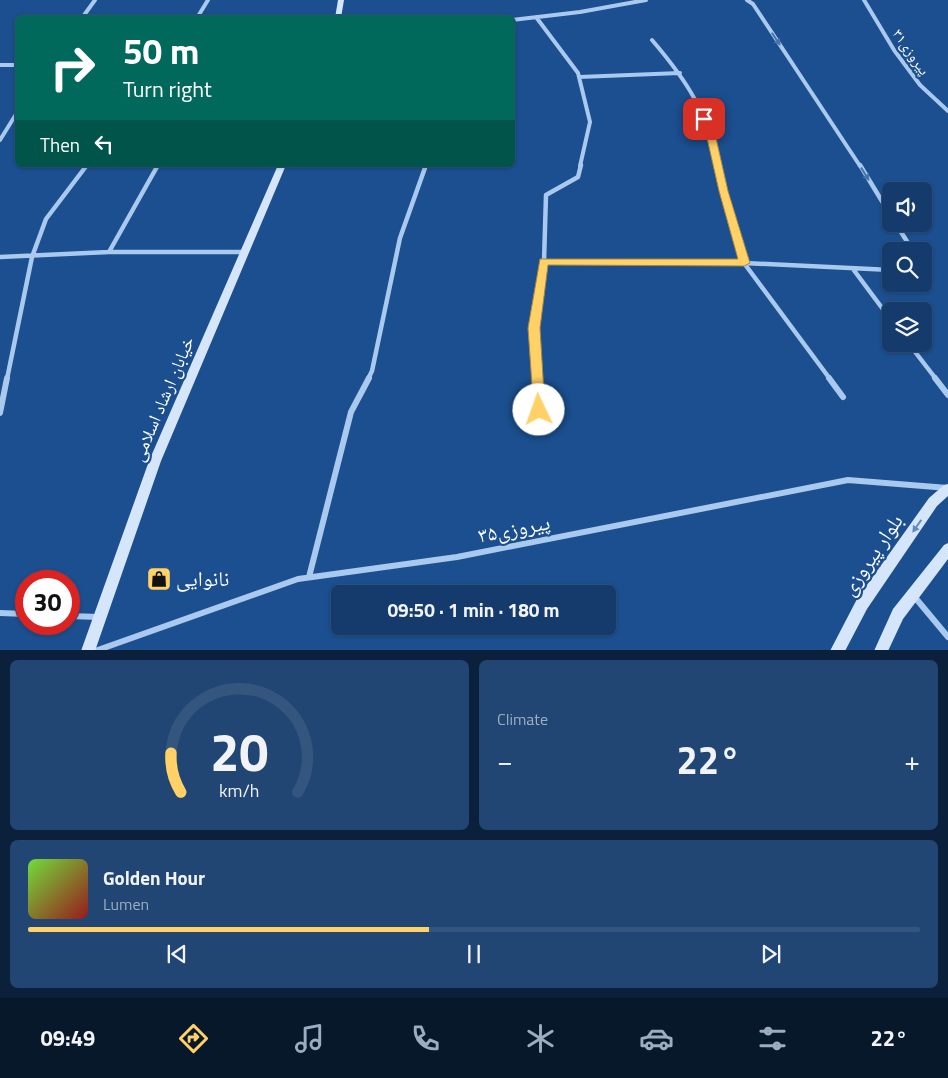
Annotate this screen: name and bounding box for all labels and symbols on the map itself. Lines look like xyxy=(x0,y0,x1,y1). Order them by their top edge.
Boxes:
street label: پیروزی۳۱ xyxy=(887,24,936,80)
one-way arrow xyxy=(771,32,781,45)
pin xyxy=(683,98,725,140)
one-way arrow xyxy=(861,168,870,181)
street label: خیابان ارشاد اسلامی xyxy=(124,332,201,465)
position arrow xyxy=(512,383,564,435)
street label: پیروزی۳۵ xyxy=(475,505,553,551)
street label: بلوار پیروزی xyxy=(832,507,910,602)
one-way arrow xyxy=(912,519,922,532)
place label: نانوایی xyxy=(176,562,229,594)
shop icon: نانوایی xyxy=(146,566,172,592)
speed limit sign: 30 xyxy=(15,570,80,635)

